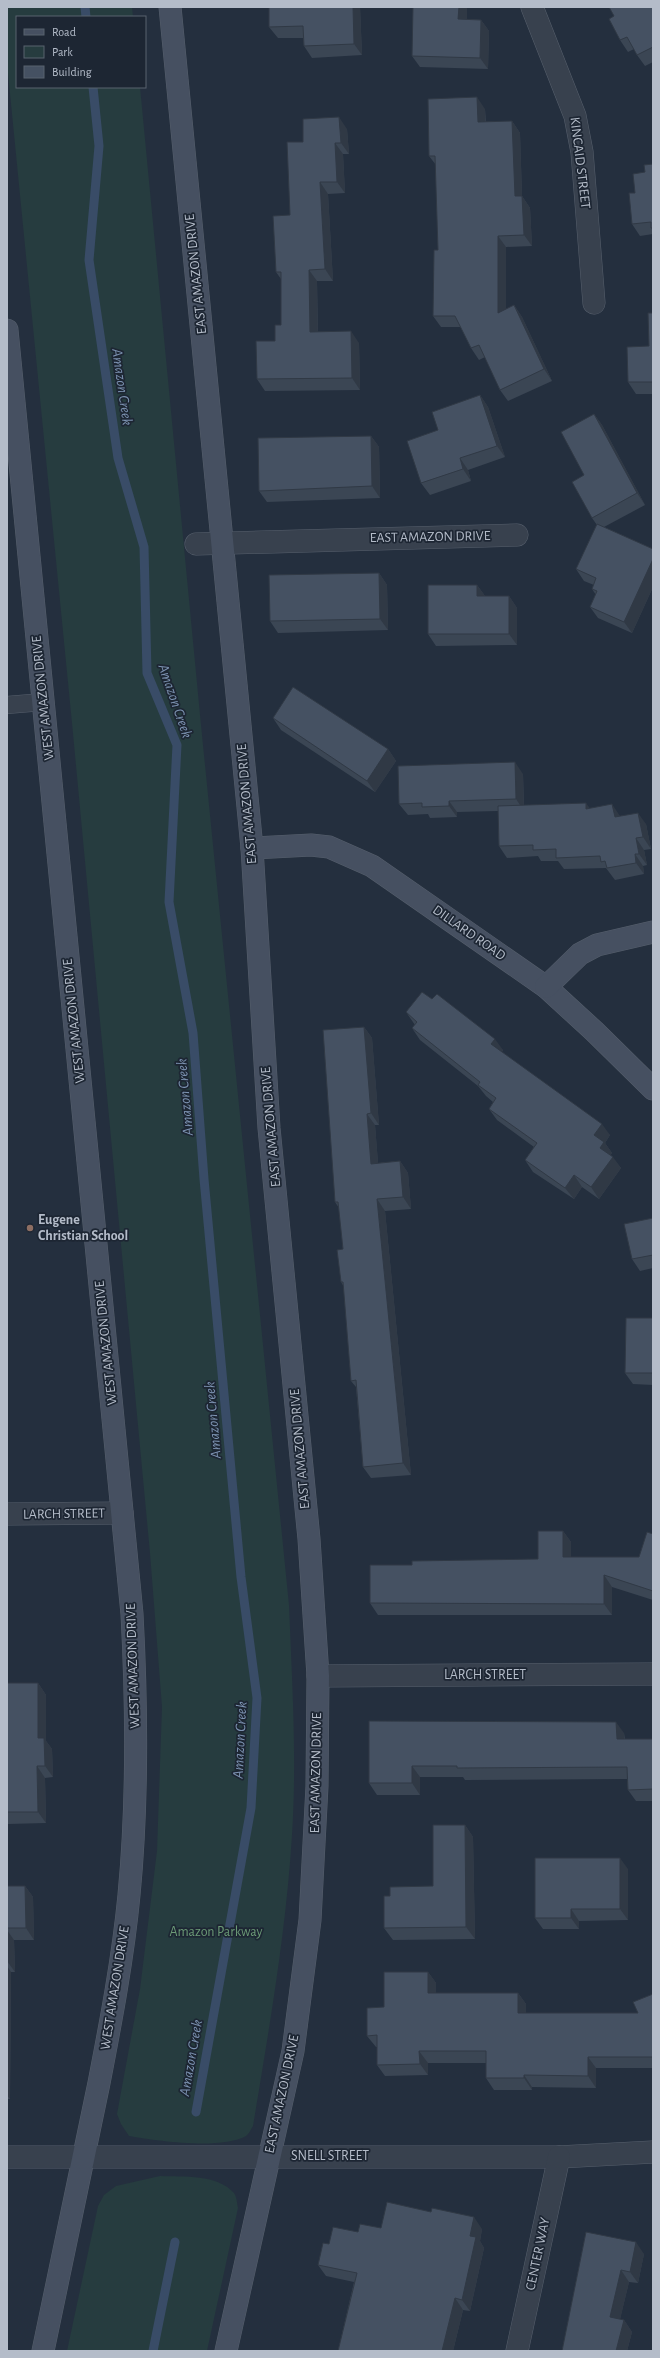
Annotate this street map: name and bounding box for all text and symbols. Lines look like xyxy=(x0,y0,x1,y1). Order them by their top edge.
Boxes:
legend xyxy=(16,16,146,88)
text: Road xyxy=(52,26,76,38)
text: Park xyxy=(52,46,73,58)
text: Building xyxy=(52,66,92,78)
street label: KINCAID STREET xyxy=(567,116,593,210)
street label: EAST AMAZON DRIVE xyxy=(183,213,209,335)
water label: Amazon Creek xyxy=(109,347,135,426)
street label: EAST AMAZON DRIVE xyxy=(370,529,491,545)
street label: WEST AMAZON DRIVE xyxy=(29,635,57,761)
water label: Amazon Creek xyxy=(155,661,195,740)
street label: EAST AMAZON DRIVE xyxy=(235,743,259,865)
street label: DILLARD ROAD xyxy=(430,903,508,963)
street label: WEST AMAZON DRIVE xyxy=(60,958,88,1084)
water label: Amazon Creek xyxy=(174,1058,196,1137)
street label: EAST AMAZON DRIVE xyxy=(259,1066,283,1188)
place label: Eugene Christian School xyxy=(38,1213,128,1243)
marker: Eugene Christian School xyxy=(25,1223,35,1233)
street label: WEST AMAZON DRIVE xyxy=(92,1280,120,1406)
water label: Amazon Creek xyxy=(202,1381,224,1460)
street label: EAST AMAZON DRIVE xyxy=(288,1388,312,1510)
street label: LARCH STREET xyxy=(23,1506,105,1522)
street label: WEST AMAZON DRIVE xyxy=(124,1603,142,1729)
street label: LARCH STREET xyxy=(444,1668,526,1682)
water label: Amazon Creek xyxy=(230,1701,250,1780)
street label: EAST AMAZON DRIVE xyxy=(308,1712,324,1833)
street label: WEST AMAZON DRIVE xyxy=(98,1925,132,2051)
park label: Amazon Parkway xyxy=(169,1925,263,1939)
water label: Amazon Creek xyxy=(177,2019,205,2098)
street label: EAST AMAZON DRIVE xyxy=(263,2033,301,2155)
street label: SNELL STREET xyxy=(291,2149,369,2163)
street label: CENTER WAY xyxy=(523,2216,553,2292)

